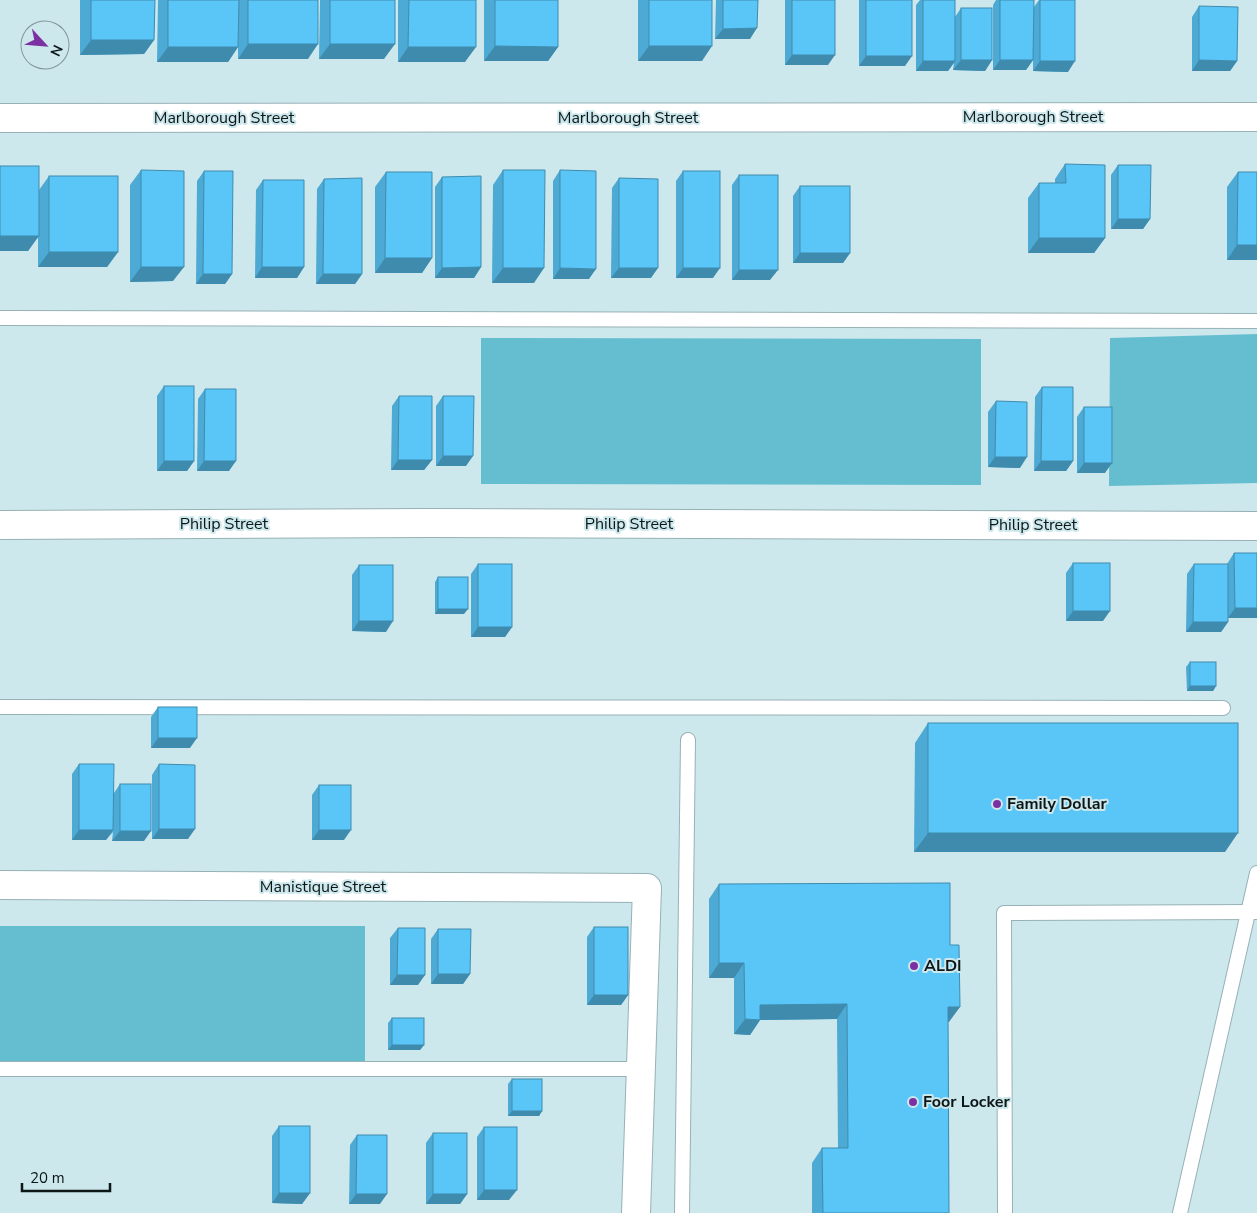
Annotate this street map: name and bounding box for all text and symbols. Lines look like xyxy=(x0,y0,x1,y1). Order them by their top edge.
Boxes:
north arrow xyxy=(20,20,70,70)
text: N xyxy=(45,42,67,59)
street label: Marlborough Street xyxy=(963,106,1104,128)
street label: Marlborough Street xyxy=(154,107,295,129)
street label: Marlborough Street xyxy=(558,107,699,129)
street label: Philip Street xyxy=(180,513,269,535)
street label: Philip Street xyxy=(585,513,674,535)
street label: Philip Street xyxy=(989,514,1078,536)
place label: Family Dollar xyxy=(1007,793,1108,815)
marker: Family Dollar xyxy=(991,798,1003,810)
street label: Manistique Street xyxy=(260,876,387,898)
place label: ALDI xyxy=(924,955,962,977)
marker: ALDI xyxy=(908,960,920,972)
place label: Foor Locker xyxy=(923,1091,1010,1113)
marker: Foor Locker xyxy=(907,1096,919,1108)
scale bar xyxy=(22,1160,110,1192)
text: 20 m xyxy=(30,1168,65,1188)

